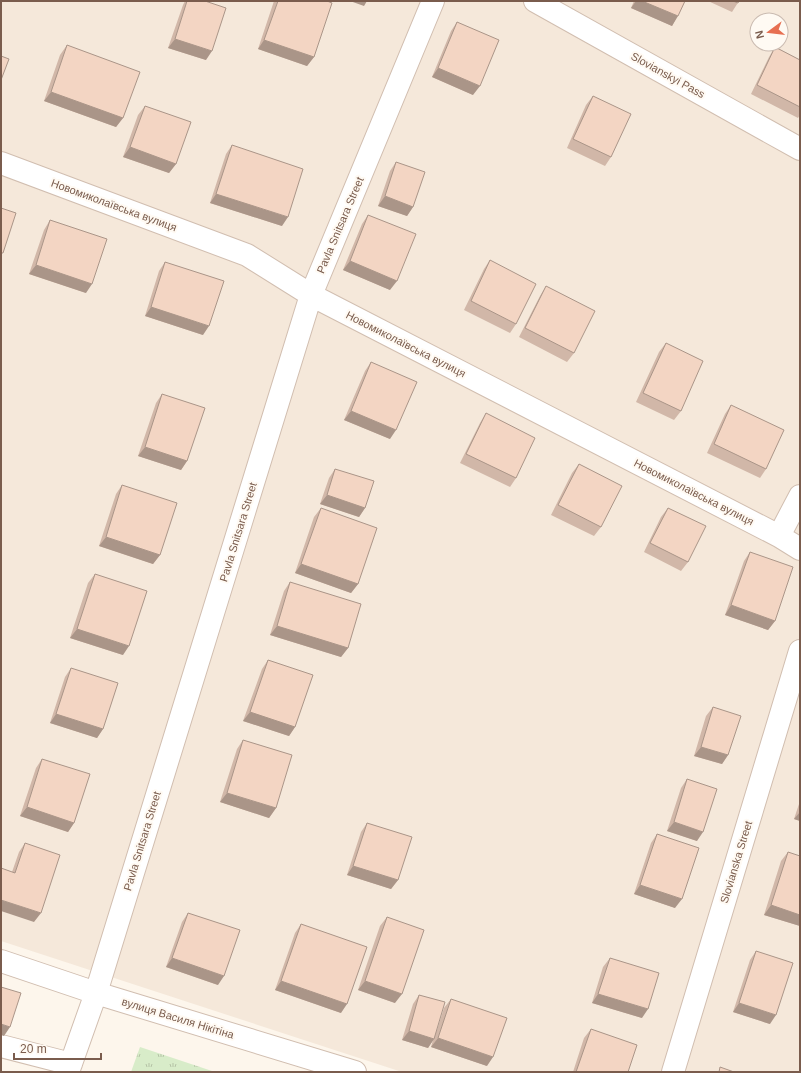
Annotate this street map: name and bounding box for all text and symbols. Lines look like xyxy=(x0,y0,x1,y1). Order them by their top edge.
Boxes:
north arrow xyxy=(749,12,789,52)
text: N xyxy=(753,29,766,40)
street label: Slovianskyi Pass xyxy=(629,50,707,100)
street label: Pavla Snitsara Street xyxy=(314,175,366,275)
street label: Новомиколаївська вулиця xyxy=(50,177,179,233)
street label: Новомиколаївська вулиця xyxy=(344,308,468,380)
street label: Новомиколаївська вулиця xyxy=(632,456,756,528)
street label: Pavla Snitsara Street xyxy=(217,481,259,583)
street label: Pavla Snitsara Street xyxy=(121,790,163,892)
street label: Slovianska Street xyxy=(718,819,754,905)
street label: вулиця Василя Нікітіна xyxy=(120,995,236,1041)
scale bar xyxy=(14,1035,101,1061)
text: 20 m xyxy=(20,1042,47,1056)

